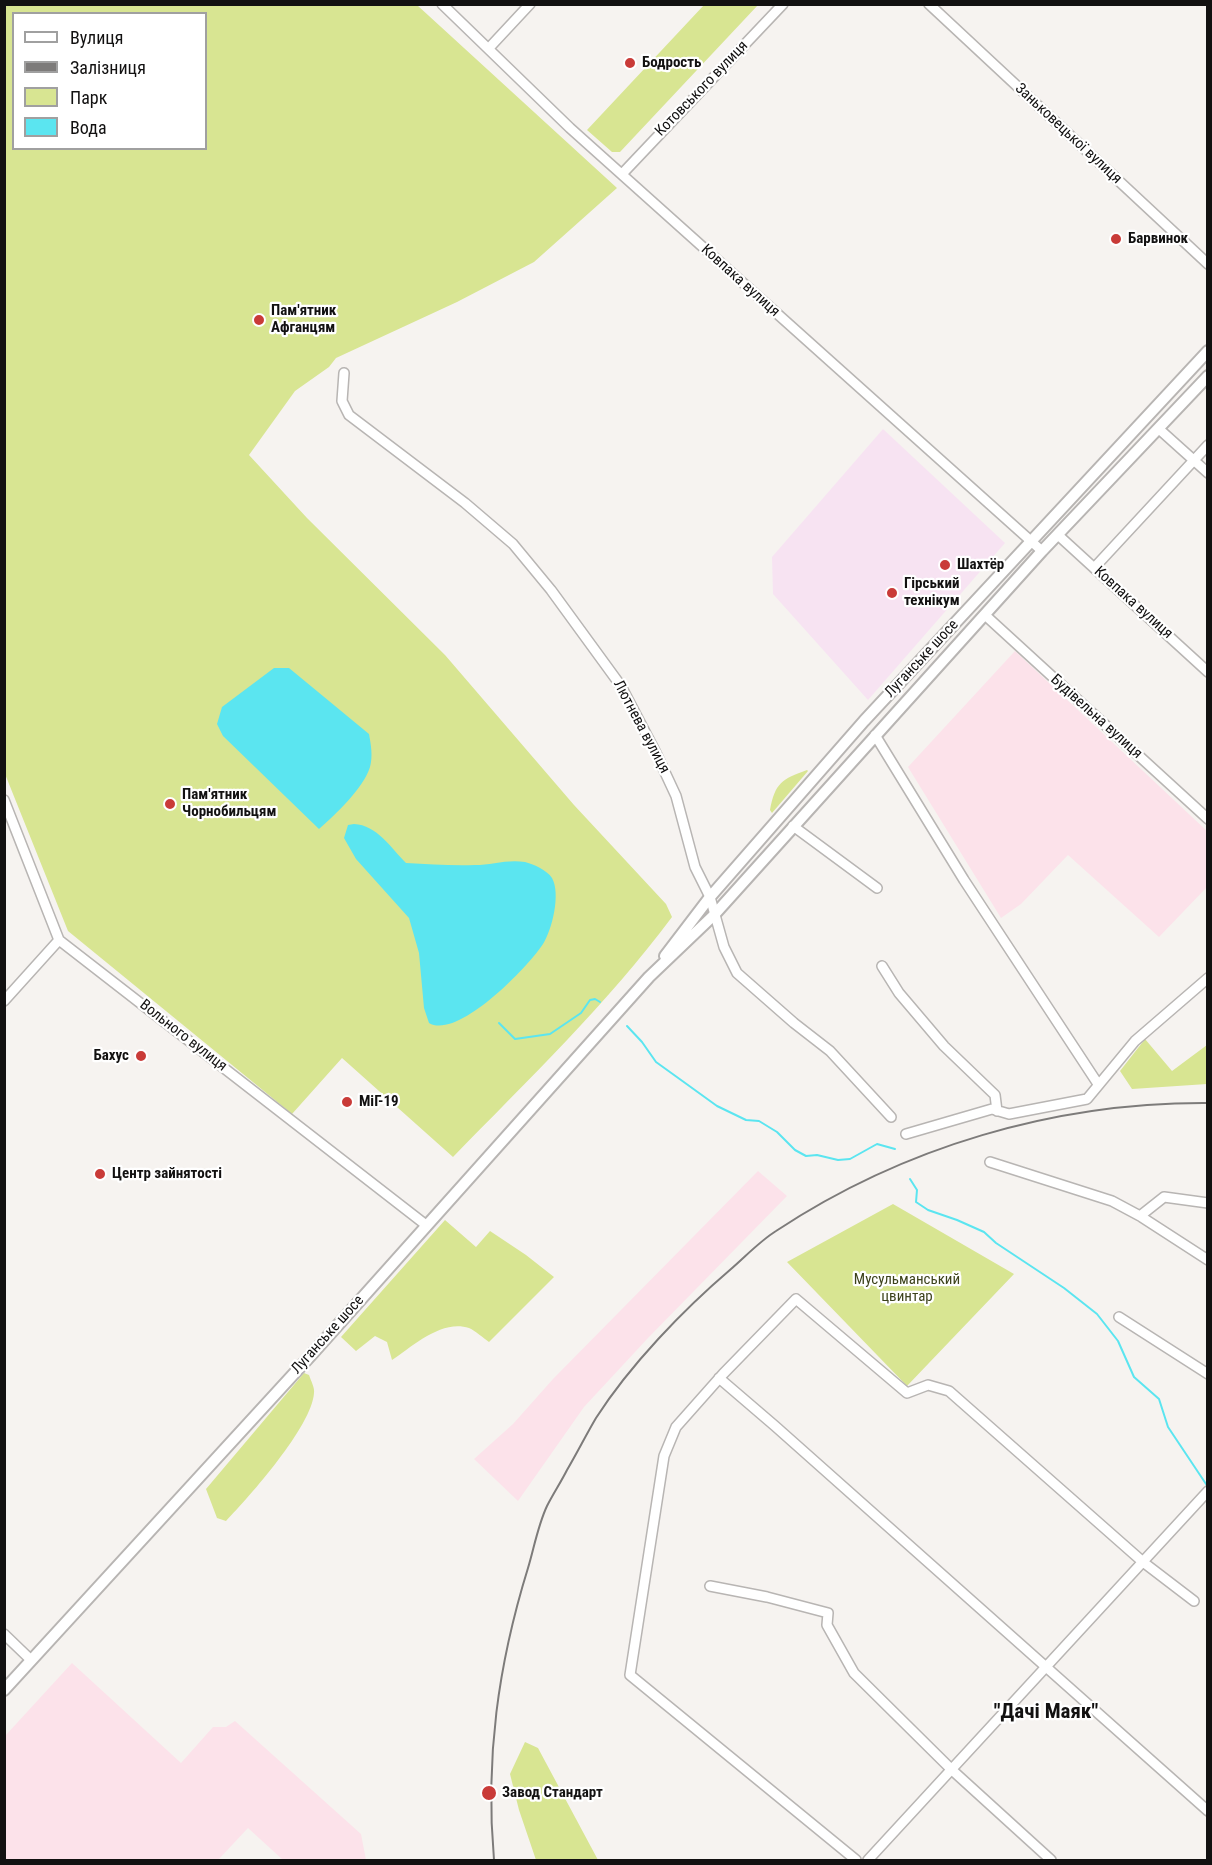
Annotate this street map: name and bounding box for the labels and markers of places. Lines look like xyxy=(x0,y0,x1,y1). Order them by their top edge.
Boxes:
place label: Бодрость xyxy=(642,54,701,72)
marker: Бодрость xyxy=(623,56,637,70)
place label: Барвинок xyxy=(1128,230,1188,248)
marker: Барвинок xyxy=(1109,232,1123,246)
place label: Пам'ятник Афганцям xyxy=(271,302,336,337)
marker: Пам'ятник Афганцям xyxy=(252,313,266,327)
place label: Шахтёр xyxy=(957,556,1004,574)
marker: Шахтёр xyxy=(938,558,952,572)
place label: Гірський технікум xyxy=(904,575,960,610)
marker: Гірський технікум xyxy=(885,586,899,600)
place label: Пам'ятник Чорнобильцям xyxy=(182,786,276,821)
marker: Пам'ятник Чорнобильцям xyxy=(163,797,177,811)
place label: Бахус xyxy=(93,1047,129,1065)
marker: Бахус xyxy=(134,1049,148,1063)
place label: МіГ-19 xyxy=(359,1093,399,1111)
marker: МіГ-19 xyxy=(340,1095,354,1109)
place label: Центр зайнятості xyxy=(112,1165,222,1183)
marker: Центр зайнятості xyxy=(93,1167,107,1181)
marker: Завод Стандарт xyxy=(480,1784,498,1802)
place label: Завод Стандарт xyxy=(502,1784,603,1802)

